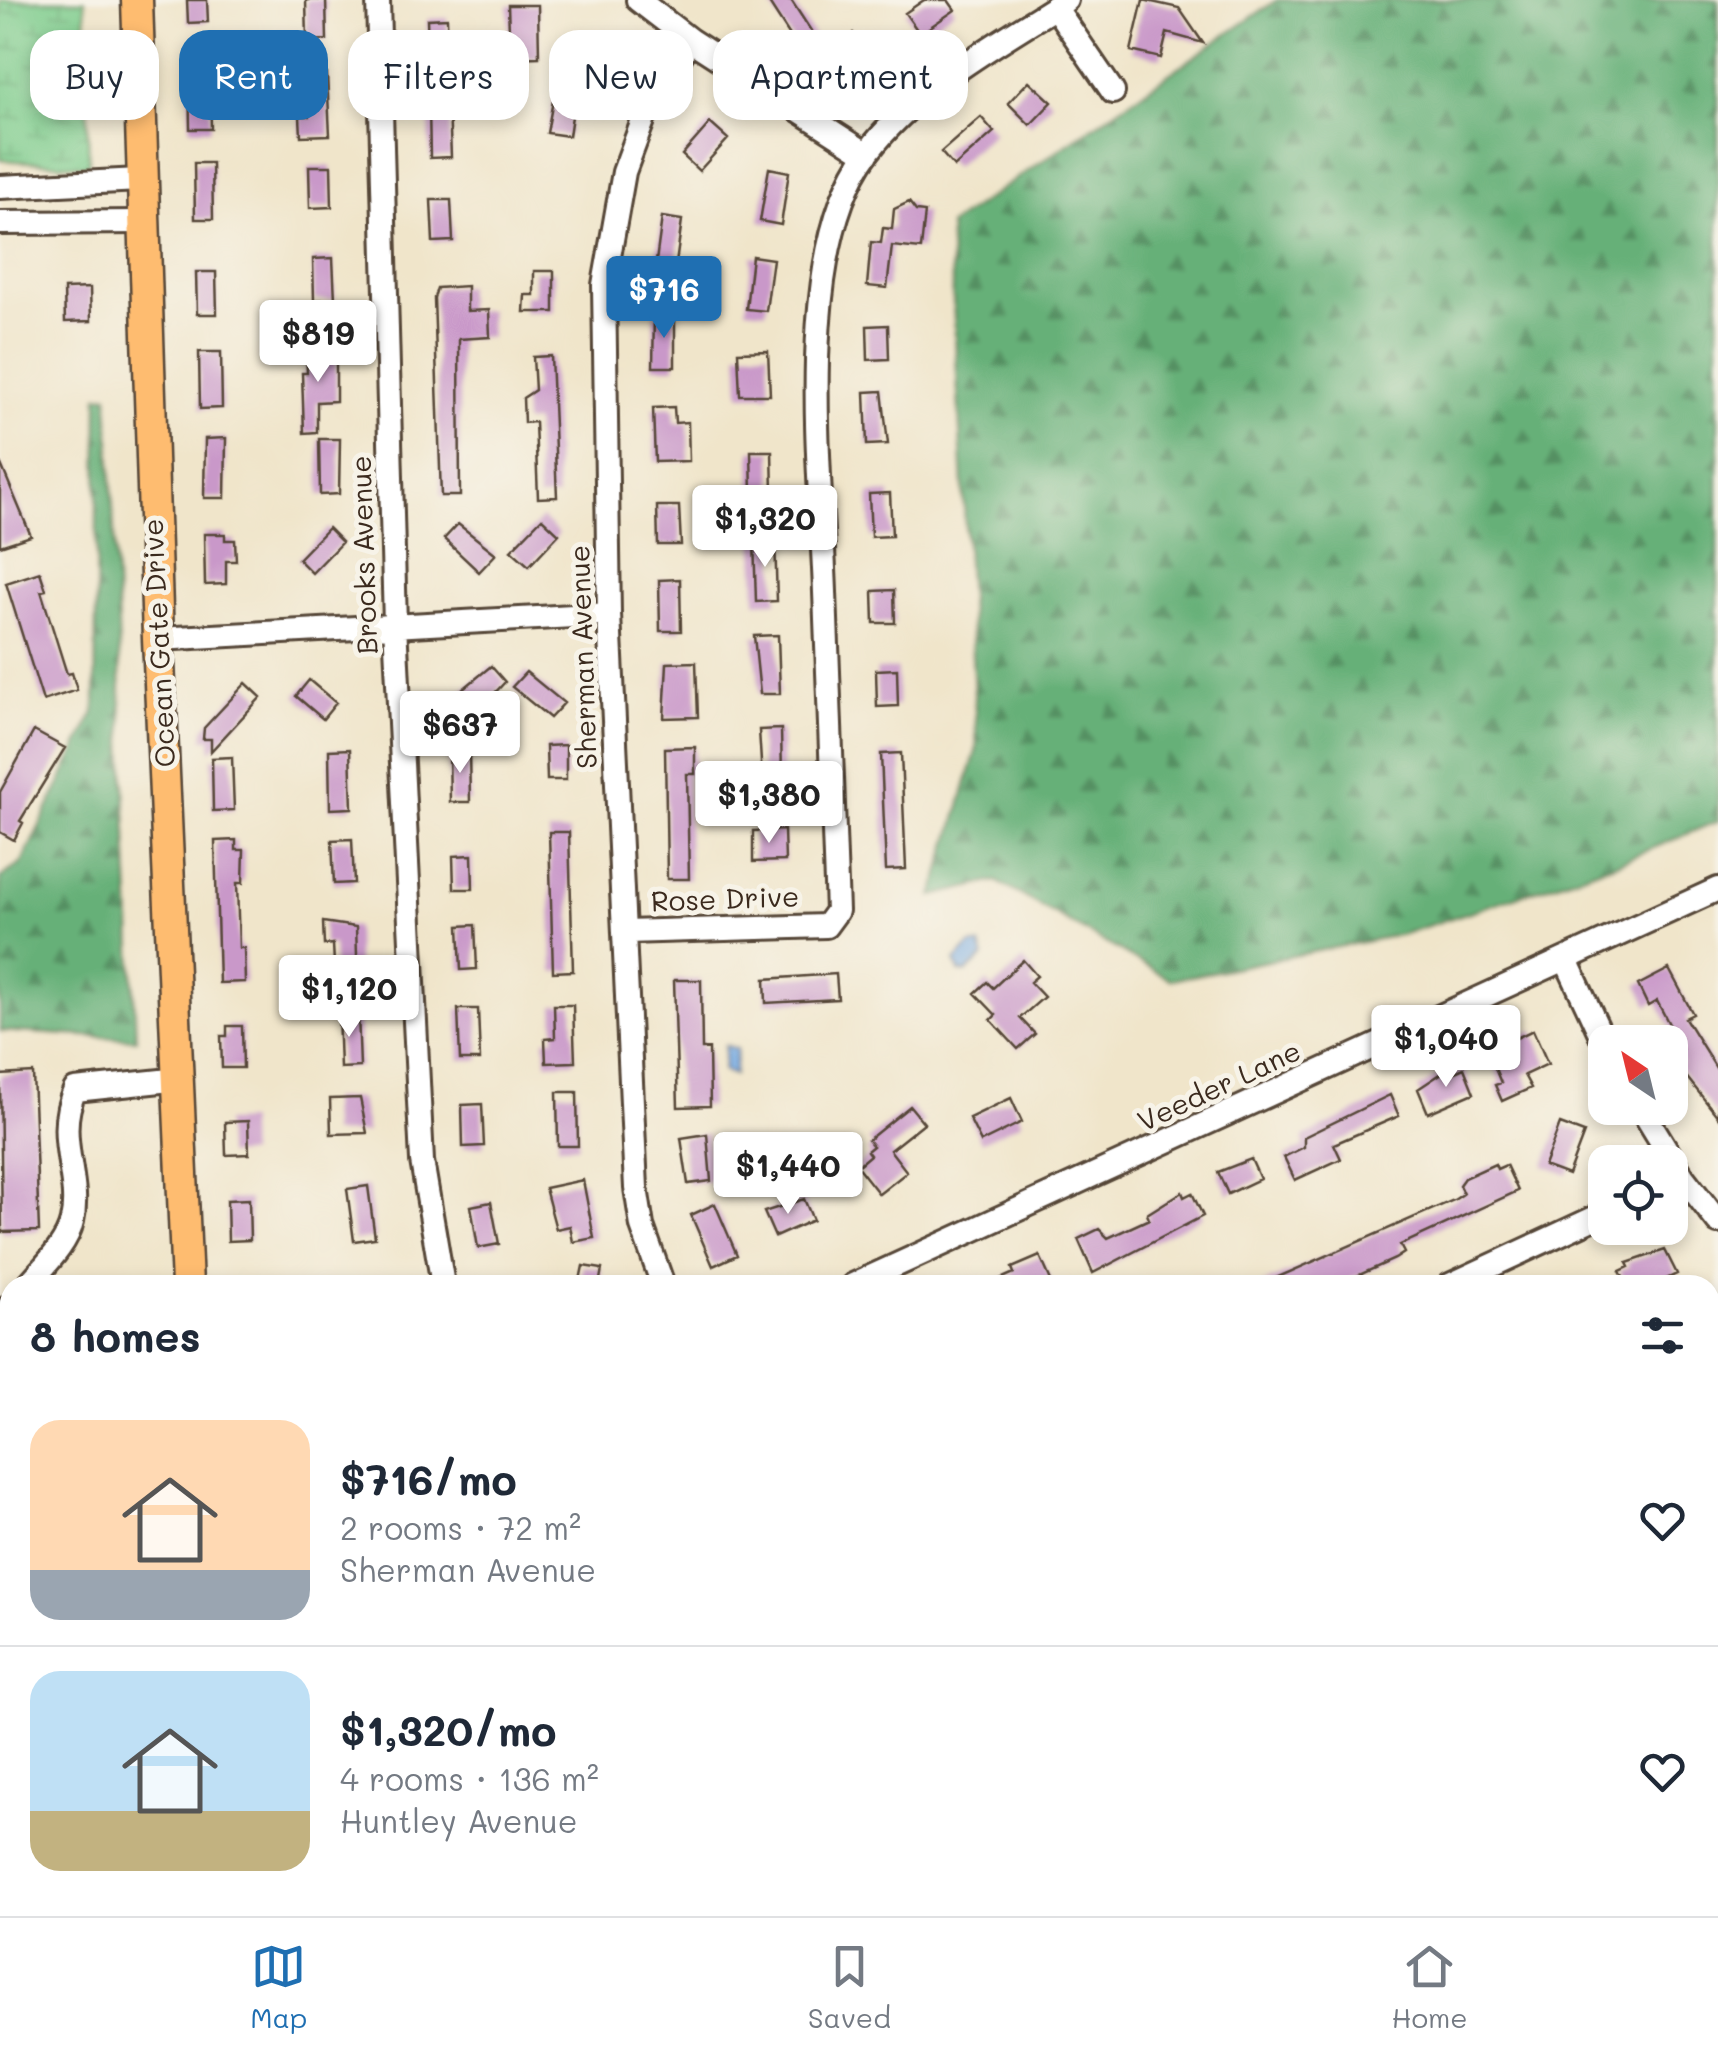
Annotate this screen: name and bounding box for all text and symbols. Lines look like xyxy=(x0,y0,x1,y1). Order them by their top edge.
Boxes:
chip: Buy xyxy=(30,30,159,120)
chip: Rent xyxy=(179,30,328,120)
chip: Filters xyxy=(348,30,529,120)
chip: New xyxy=(549,30,693,120)
chip: Apartment xyxy=(713,30,968,120)
pin: $716 xyxy=(605,256,723,341)
text: $716 xyxy=(628,267,700,309)
pin: $819 xyxy=(259,300,377,385)
text: $819 xyxy=(281,311,355,353)
street label: Brooks Avenue xyxy=(342,455,384,655)
pin: $1,320 xyxy=(684,485,846,570)
text: $1,320 xyxy=(714,496,816,538)
street label: Ocean Gate Drive xyxy=(134,518,182,768)
street label: Sherman Avenue xyxy=(560,544,604,770)
pin: $637 xyxy=(401,691,519,776)
text: $637 xyxy=(422,702,498,744)
pin: $1,380 xyxy=(688,761,850,846)
text: $1,380 xyxy=(717,772,821,814)
street label: Rose Drive xyxy=(650,877,800,919)
pin: $1,120 xyxy=(268,955,430,1040)
text: $1,120 xyxy=(301,966,397,1008)
pin: $1,040 xyxy=(1365,1005,1527,1090)
text: $1,040 xyxy=(1393,1016,1499,1058)
north arrow xyxy=(1588,1025,1688,1125)
map controls xyxy=(1588,1025,1688,1245)
street label: Veeder Lane xyxy=(1131,1032,1306,1139)
pin: $1,440 xyxy=(707,1132,869,1217)
text: $1,440 xyxy=(736,1143,840,1185)
button: locate xyxy=(1588,1145,1688,1245)
text: 8 homes xyxy=(30,1308,201,1363)
icon: filters xyxy=(1635,1308,1690,1363)
text: $716/mo xyxy=(340,1451,517,1506)
icon: home xyxy=(110,1460,230,1580)
icon: heart xyxy=(1635,1493,1690,1548)
text: 2 rooms · 72 m² xyxy=(340,1506,581,1548)
text: Sherman Avenue xyxy=(340,1548,596,1590)
text: $1,320/mo xyxy=(340,1702,557,1757)
icon: home xyxy=(110,1711,230,1831)
icon: heart xyxy=(1635,1744,1690,1799)
text: 4 rooms · 136 m² xyxy=(340,1757,599,1799)
text: Huntley Avenue xyxy=(340,1799,578,1841)
tab: Map xyxy=(250,1939,307,2035)
tab: Saved xyxy=(808,1939,891,2035)
tab: Home xyxy=(1391,1939,1468,2035)

